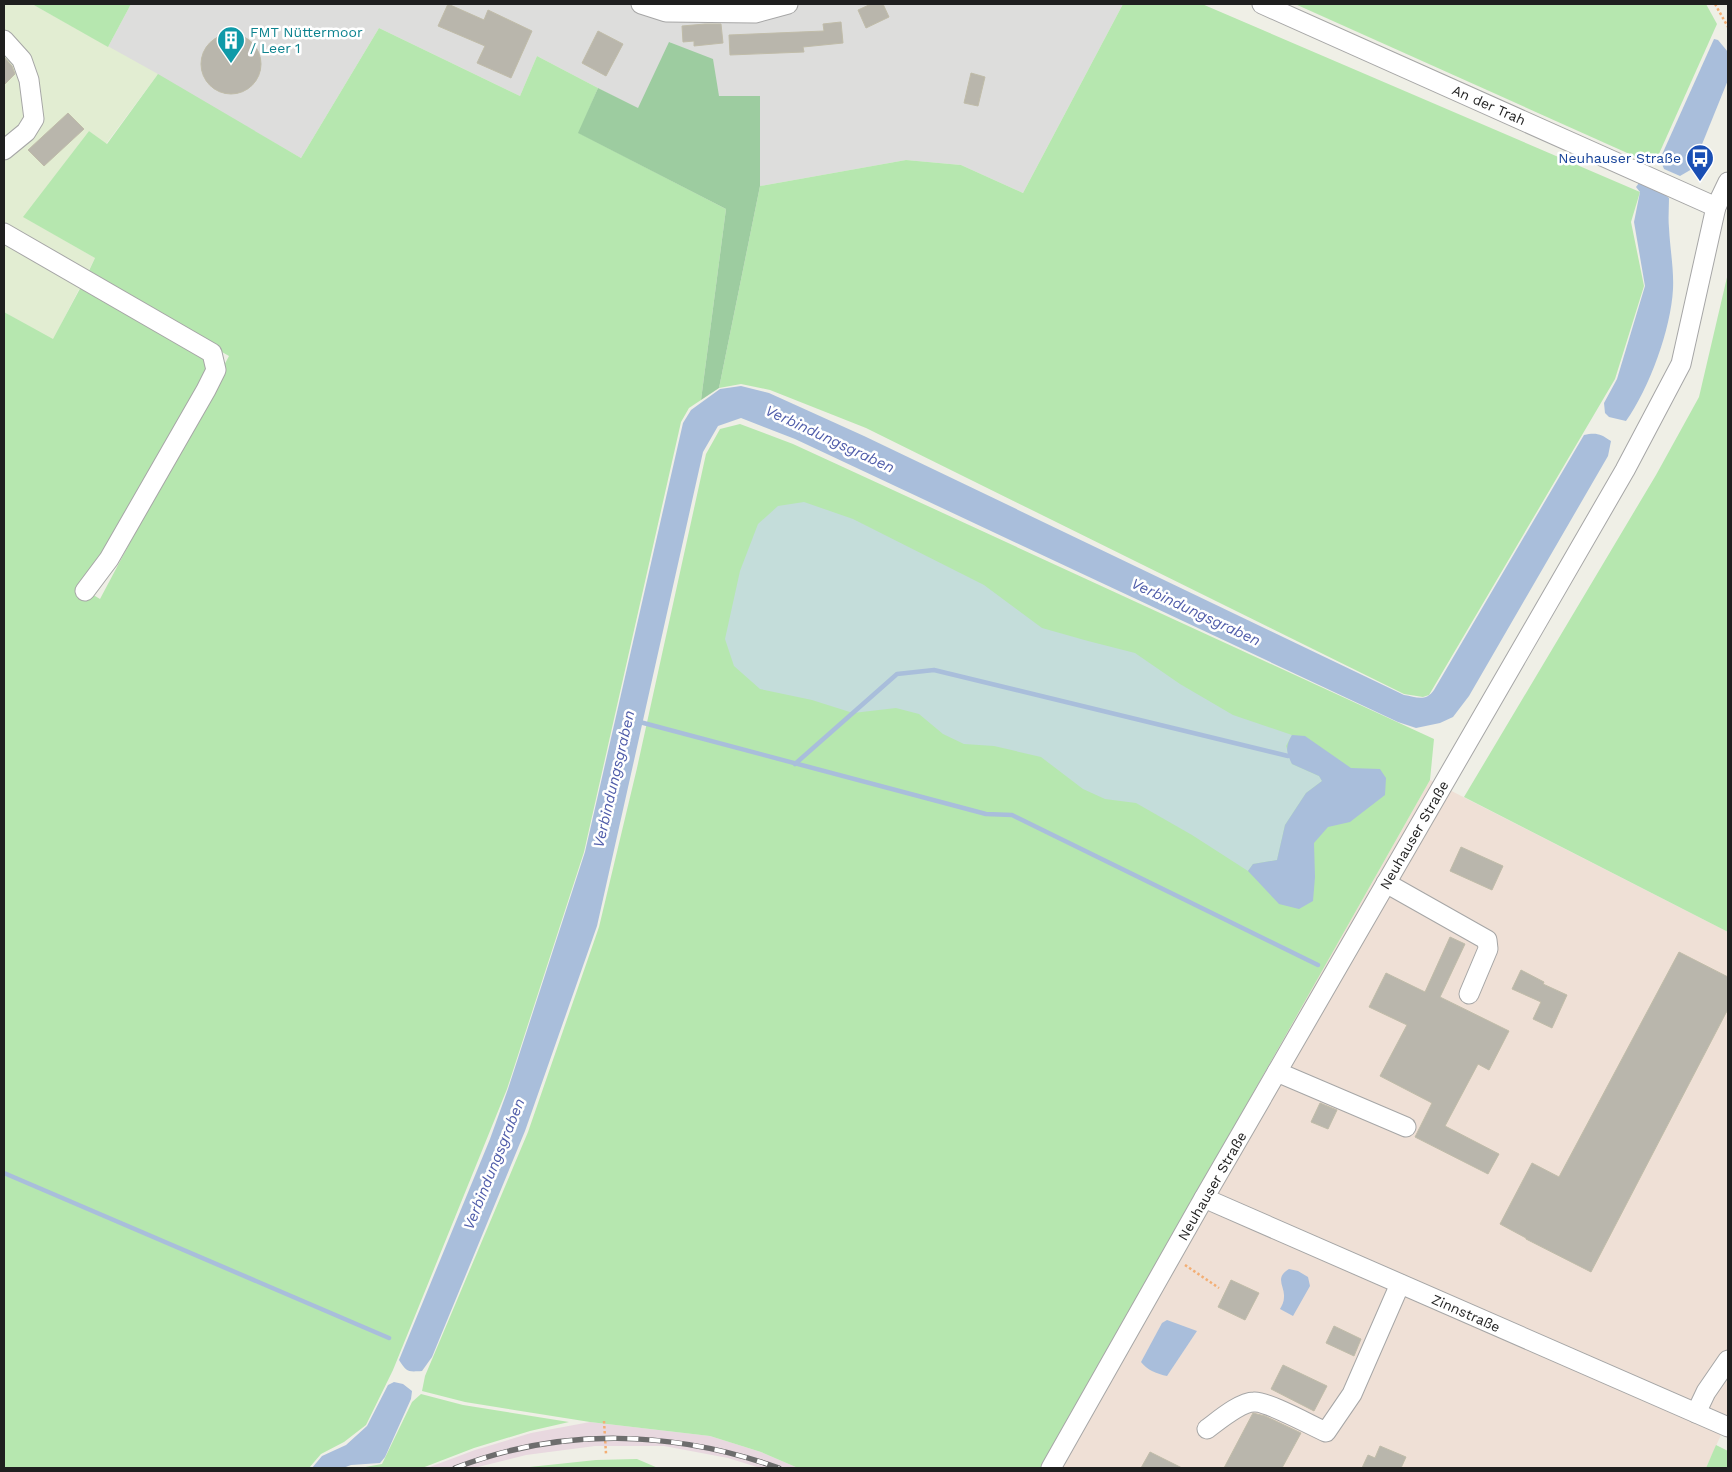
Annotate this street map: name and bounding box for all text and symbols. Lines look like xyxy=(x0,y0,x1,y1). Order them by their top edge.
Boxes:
place label: FMT Nüttermoor / Leer 1 xyxy=(250,24,363,56)
building icon: FMT Nüttermoor / Leer 1 xyxy=(216,25,246,64)
street label: An der Trah xyxy=(1450,82,1528,128)
bus stop icon: Neuhauser Straße xyxy=(1685,143,1715,182)
place label: Neuhauser Straße xyxy=(1558,150,1681,166)
water label: Verbindungsgraben xyxy=(763,401,897,477)
water label: Verbindungsgraben xyxy=(1129,574,1263,650)
water label: Verbindungsgraben xyxy=(589,709,639,849)
street label: Neuhauser Straße xyxy=(1376,778,1452,892)
water label: Verbindungsgraben xyxy=(459,1096,529,1232)
street label: Neuhauser Straße xyxy=(1174,1129,1250,1243)
street label: Zinnstraße xyxy=(1429,1291,1503,1335)

